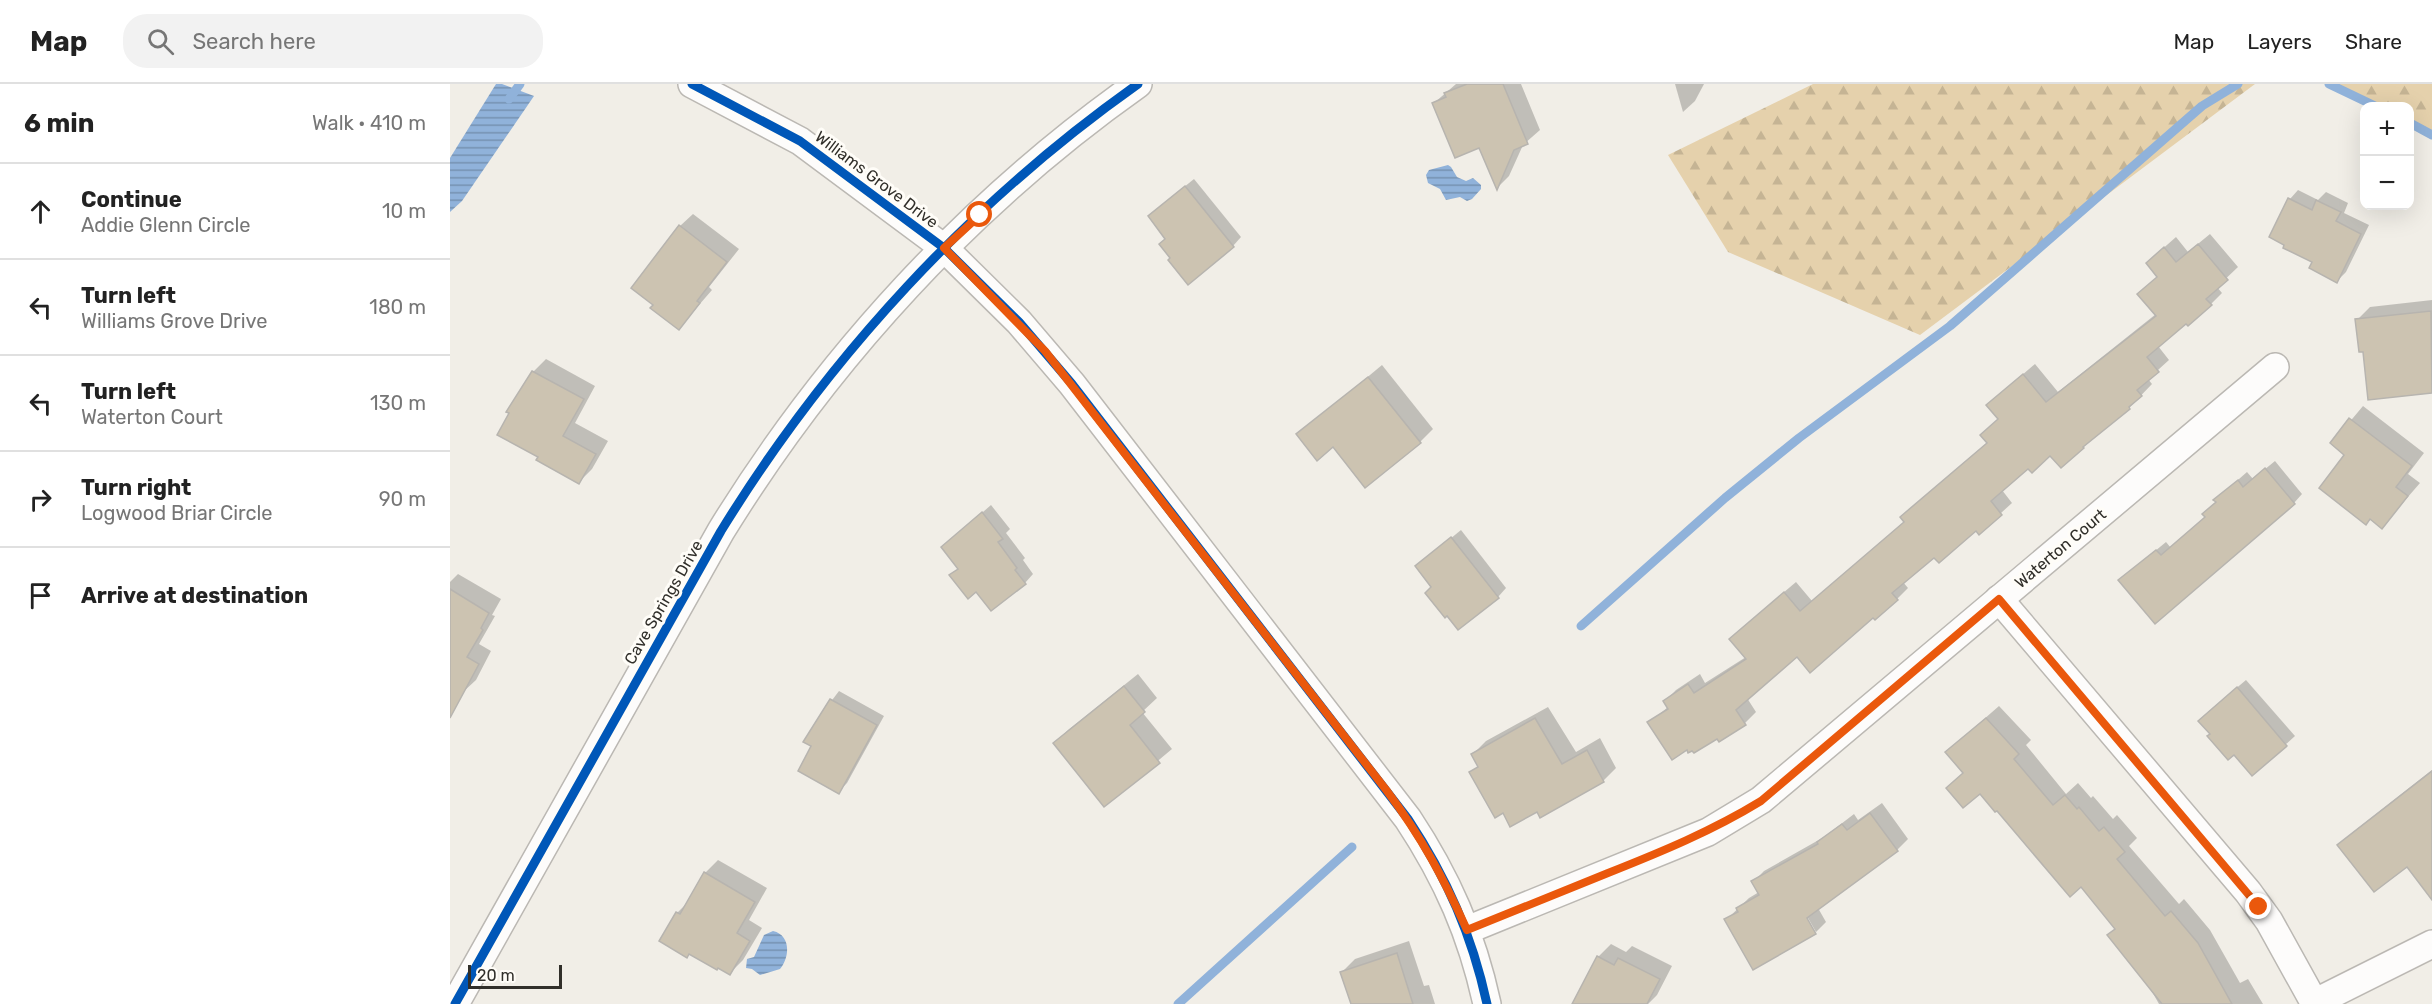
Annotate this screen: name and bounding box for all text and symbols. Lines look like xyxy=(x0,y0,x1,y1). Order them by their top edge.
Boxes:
search box xyxy=(123,14,543,68)
text: Map xyxy=(30,25,87,58)
icon: search xyxy=(144,25,177,58)
text: Search here xyxy=(192,28,316,55)
text: Map xyxy=(2173,29,2214,54)
text: Layers xyxy=(2247,29,2312,54)
text: Share xyxy=(2345,29,2402,54)
map controls xyxy=(2360,102,2414,210)
button: + xyxy=(2360,102,2414,156)
text: 6 min xyxy=(24,108,94,139)
text: Walk · 410 m xyxy=(312,111,426,135)
street label: Williams Grove Drive xyxy=(811,127,942,232)
button: − xyxy=(2360,156,2414,210)
text: Continue xyxy=(81,186,182,213)
icon: ahead xyxy=(24,195,57,228)
text: 10 m xyxy=(382,199,426,223)
route start xyxy=(966,201,992,227)
text: Addie Glenn Circle xyxy=(81,213,251,237)
text: Turn left xyxy=(81,282,176,309)
icon: left xyxy=(24,291,57,324)
text: 180 m xyxy=(369,295,426,319)
text: Williams Grove Drive xyxy=(81,309,267,333)
text: Turn left xyxy=(81,378,176,405)
icon: left xyxy=(24,387,57,420)
text: 130 m xyxy=(370,391,426,415)
text: Waterton Court xyxy=(81,405,223,429)
text: Turn right xyxy=(81,474,191,501)
icon: right xyxy=(24,483,57,516)
text: 90 m xyxy=(379,487,426,511)
text: Logwood Briar Circle xyxy=(81,501,273,525)
street label: Waterton Court xyxy=(2011,505,2110,592)
street label: Cave Springs Drive xyxy=(620,537,707,668)
icon: arrive xyxy=(24,579,57,612)
text: Arrive at destination xyxy=(81,582,308,609)
route end xyxy=(2245,893,2271,919)
scale bar xyxy=(468,962,562,990)
text: 20 m xyxy=(477,966,515,985)

